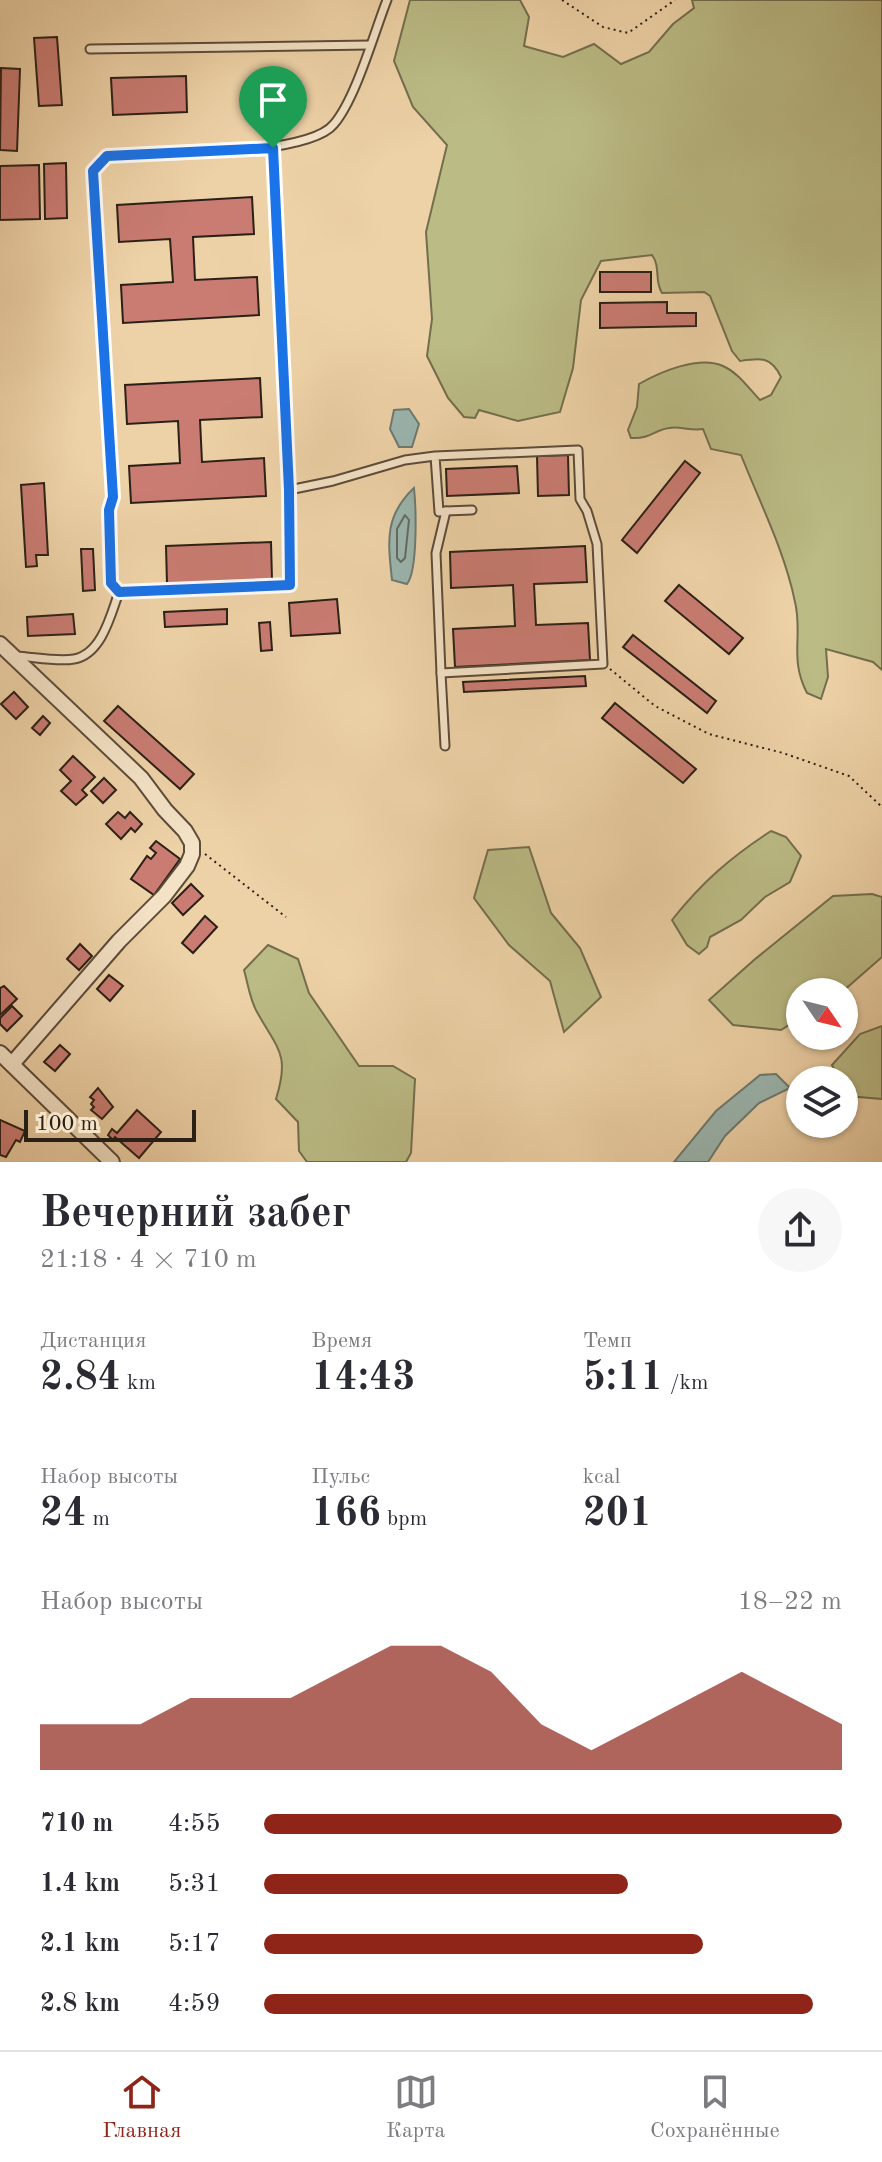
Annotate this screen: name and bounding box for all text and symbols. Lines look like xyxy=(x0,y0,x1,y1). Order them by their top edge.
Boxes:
pin xyxy=(239,66,307,148)
icon: arrive xyxy=(251,78,295,122)
north arrow xyxy=(786,978,858,1050)
map controls xyxy=(786,978,858,1138)
button: layers xyxy=(786,1066,858,1138)
scale bar xyxy=(24,1106,196,1142)
text: 100 m xyxy=(36,1113,98,1135)
button: share xyxy=(758,1188,842,1272)
text: Вечерний забег xyxy=(40,1192,351,1236)
text: 21:18 · 4 × 710 m xyxy=(40,1247,257,1273)
text: Дистанция xyxy=(40,1330,146,1352)
text: Время xyxy=(311,1330,372,1352)
text: Темп xyxy=(583,1330,632,1352)
text: 2.84 xyxy=(40,1359,121,1399)
text: 14:43 xyxy=(311,1359,415,1399)
text: 5:11 xyxy=(583,1359,663,1399)
text: km xyxy=(121,1372,156,1394)
text: /km xyxy=(663,1372,708,1394)
text: Набор высоты xyxy=(40,1466,178,1488)
text: Пульс xyxy=(311,1466,370,1488)
text: kcal xyxy=(583,1466,621,1488)
text: 24 xyxy=(40,1495,86,1535)
text: 166 xyxy=(311,1495,381,1535)
text: 201 xyxy=(583,1495,652,1535)
text: m xyxy=(86,1508,110,1530)
text: bpm xyxy=(381,1508,427,1530)
text: Набор высоты xyxy=(40,1589,203,1615)
text: 18–22 m xyxy=(738,1589,842,1615)
text: 710 m xyxy=(40,1811,113,1837)
text: 4:55 xyxy=(168,1811,221,1837)
text: 1.4 km xyxy=(40,1871,120,1897)
text: 5:31 xyxy=(168,1871,221,1897)
text: 2.1 km xyxy=(40,1931,120,1957)
text: 5:17 xyxy=(168,1931,221,1957)
text: 2.8 km xyxy=(40,1991,120,2017)
text: 4:59 xyxy=(168,1991,221,2017)
tab: Главная xyxy=(102,2070,181,2145)
tab: Карта xyxy=(386,2070,445,2145)
tab: Сохранённые xyxy=(650,2070,780,2145)

